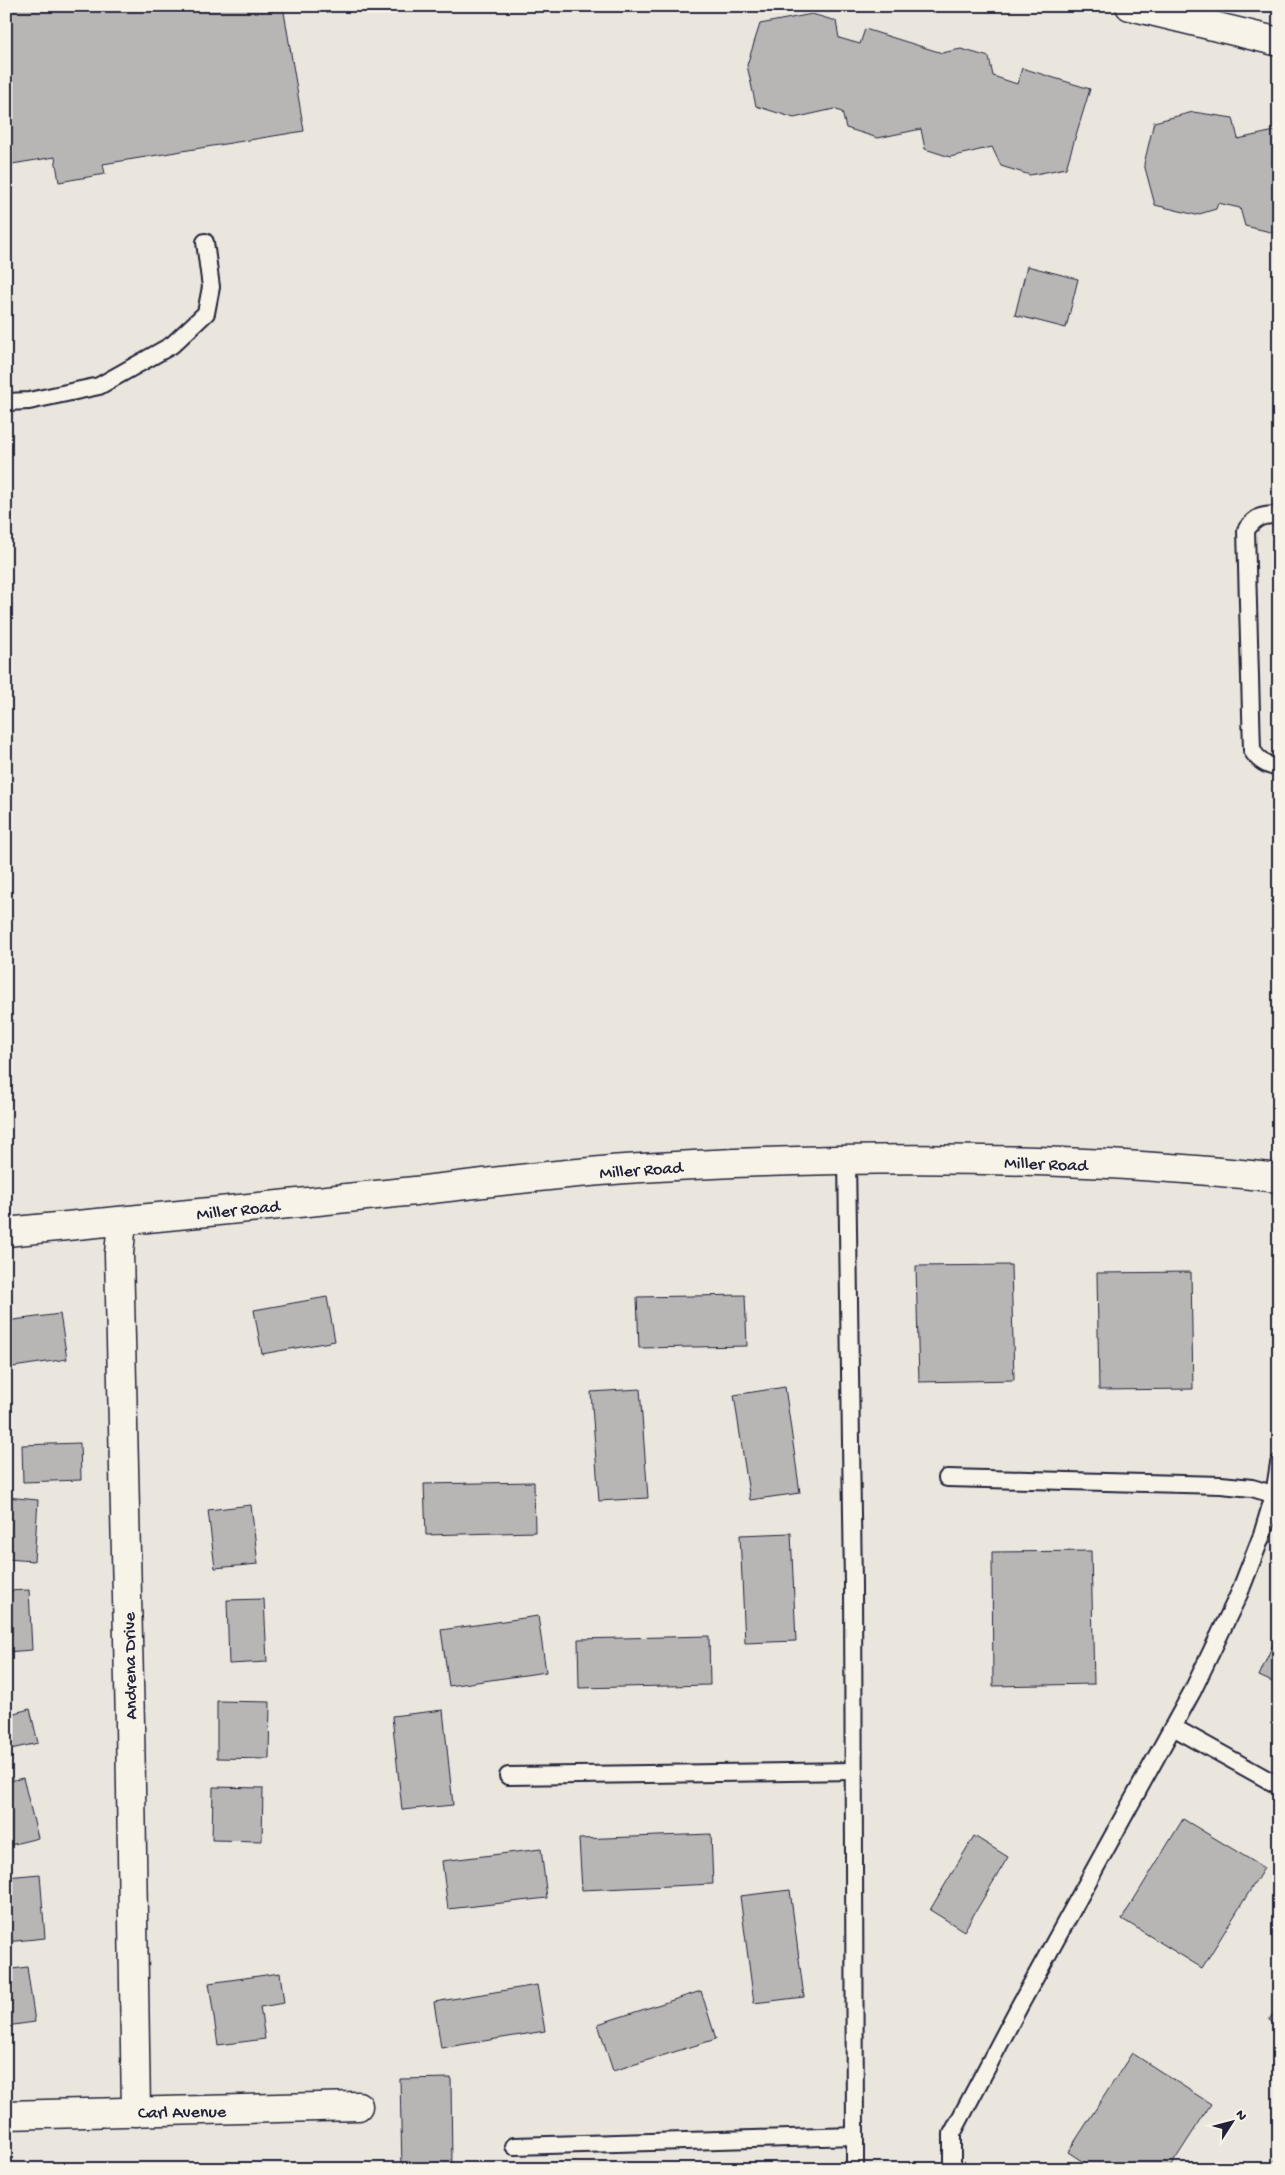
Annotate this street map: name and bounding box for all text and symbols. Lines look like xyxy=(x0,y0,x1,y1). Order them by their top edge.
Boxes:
street label: Miller Road xyxy=(1004,1154,1089,1178)
street label: Miller Road xyxy=(599,1158,685,1185)
street label: Miller Road xyxy=(196,1197,282,1226)
street label: Andrena Drive xyxy=(120,1611,143,1720)
north arrow xyxy=(1208,2098,1258,2148)
street label: Carl Avenue xyxy=(138,2102,227,2125)
text: N xyxy=(1231,2107,1250,2125)

